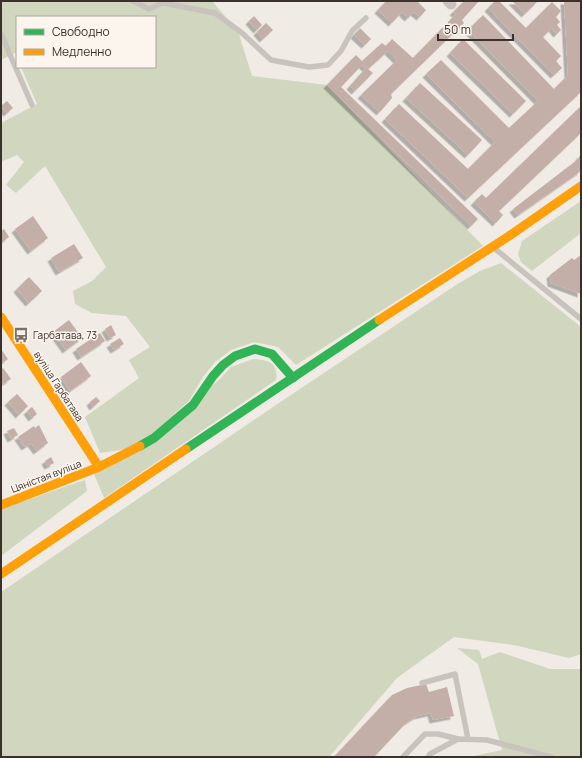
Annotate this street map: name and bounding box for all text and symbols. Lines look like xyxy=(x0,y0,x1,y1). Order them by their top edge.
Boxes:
legend xyxy=(16,16,156,68)
scale bar xyxy=(438,16,513,42)
text: 50 m xyxy=(444,21,471,38)
text: Свободно xyxy=(52,23,110,40)
text: Медленно xyxy=(52,43,112,60)
bus stop icon: Гарбатава, 73 xyxy=(12,326,30,344)
place label: Гарбатава, 73 xyxy=(33,328,97,342)
street label: вуліца Гарбатава xyxy=(31,348,87,424)
street label: Цяністая вуліца xyxy=(9,456,83,496)

